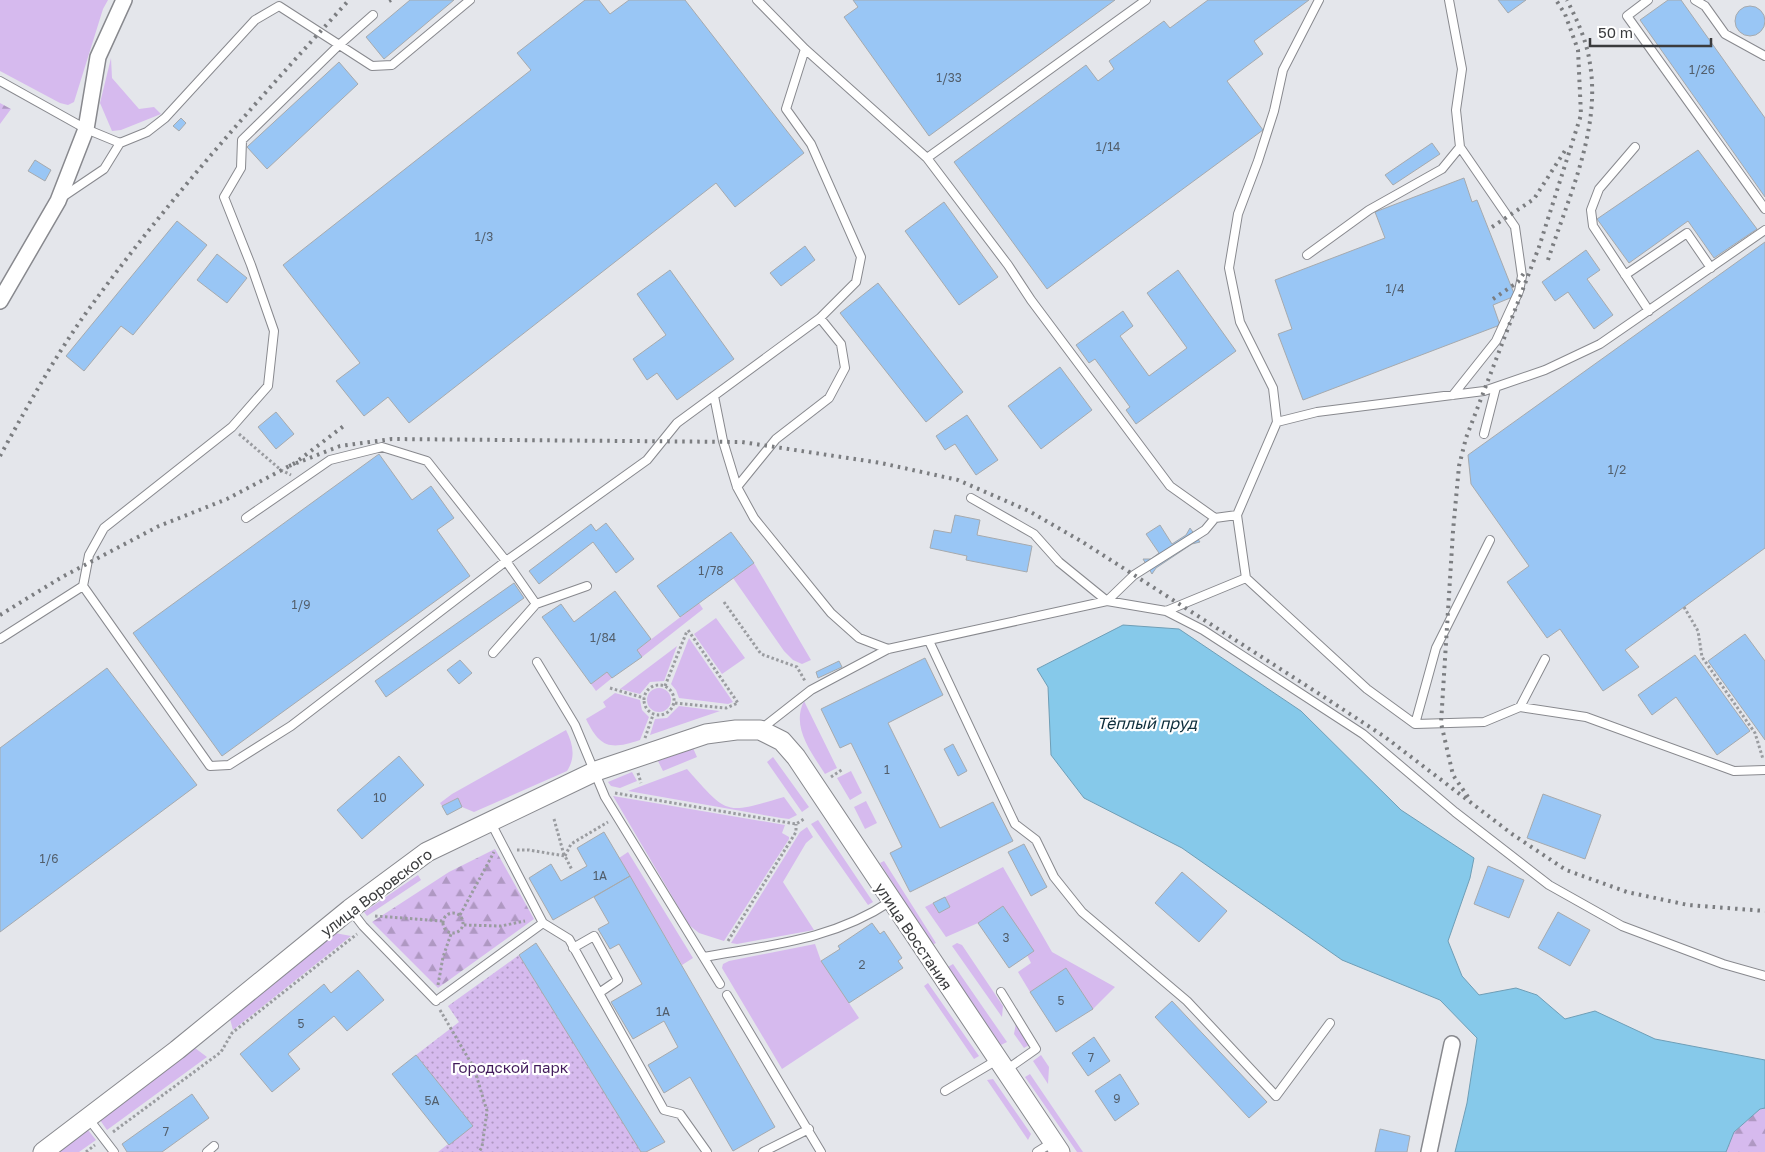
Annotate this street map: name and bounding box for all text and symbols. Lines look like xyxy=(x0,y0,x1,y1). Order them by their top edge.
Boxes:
scale bar xyxy=(1590,15,1711,47)
text: 50 m xyxy=(1598,23,1633,41)
house number: 1/26 xyxy=(1689,62,1715,77)
house number: 1/33 xyxy=(936,70,962,85)
house number: 1/14 xyxy=(1096,139,1120,154)
house number: 1/3 xyxy=(475,229,493,244)
house number: 1/4 xyxy=(1386,281,1404,296)
house number: 1/2 xyxy=(1608,462,1626,477)
house number: 1/78 xyxy=(698,563,724,578)
house number: 1/9 xyxy=(292,597,310,612)
house number: 1/84 xyxy=(590,630,616,645)
water label: Тёплый пруд xyxy=(1097,713,1198,733)
house number: 1 xyxy=(884,762,890,777)
house number: 10 xyxy=(373,790,387,805)
street label: улица Воровского xyxy=(317,844,435,940)
house number: 1/6 xyxy=(40,851,58,866)
house number: 1А xyxy=(593,868,607,883)
street label: улица Восстания xyxy=(871,879,957,993)
house number: 3 xyxy=(1002,930,1010,945)
house number: 2 xyxy=(859,957,866,972)
house number: 5 xyxy=(1058,993,1065,1008)
house number: 1А xyxy=(656,1004,670,1019)
house number: 5 xyxy=(298,1016,305,1031)
house number: 7 xyxy=(1088,1050,1094,1065)
park label: Городской парк xyxy=(452,1058,569,1076)
house number: 9 xyxy=(1113,1091,1121,1106)
house number: 5А xyxy=(424,1093,440,1108)
house number: 7 xyxy=(163,1124,169,1139)

